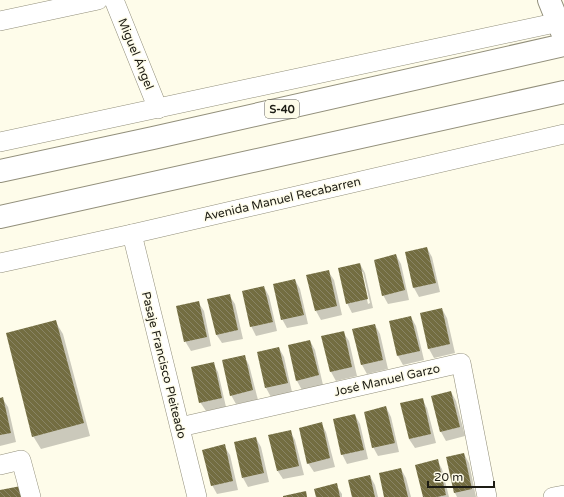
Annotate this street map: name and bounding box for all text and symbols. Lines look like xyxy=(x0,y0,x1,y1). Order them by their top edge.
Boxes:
street label: Miguel Ángel xyxy=(115,16,157,92)
road number: S-40 xyxy=(265,100,299,118)
street label: Avenida Manuel Recabarren xyxy=(202,174,362,224)
street label: Pasaje Francisco Pleiteado xyxy=(139,290,189,440)
street label: José Manuel Garzo xyxy=(333,361,441,399)
scale bar xyxy=(428,463,494,489)
text: 20 m xyxy=(434,470,463,484)

